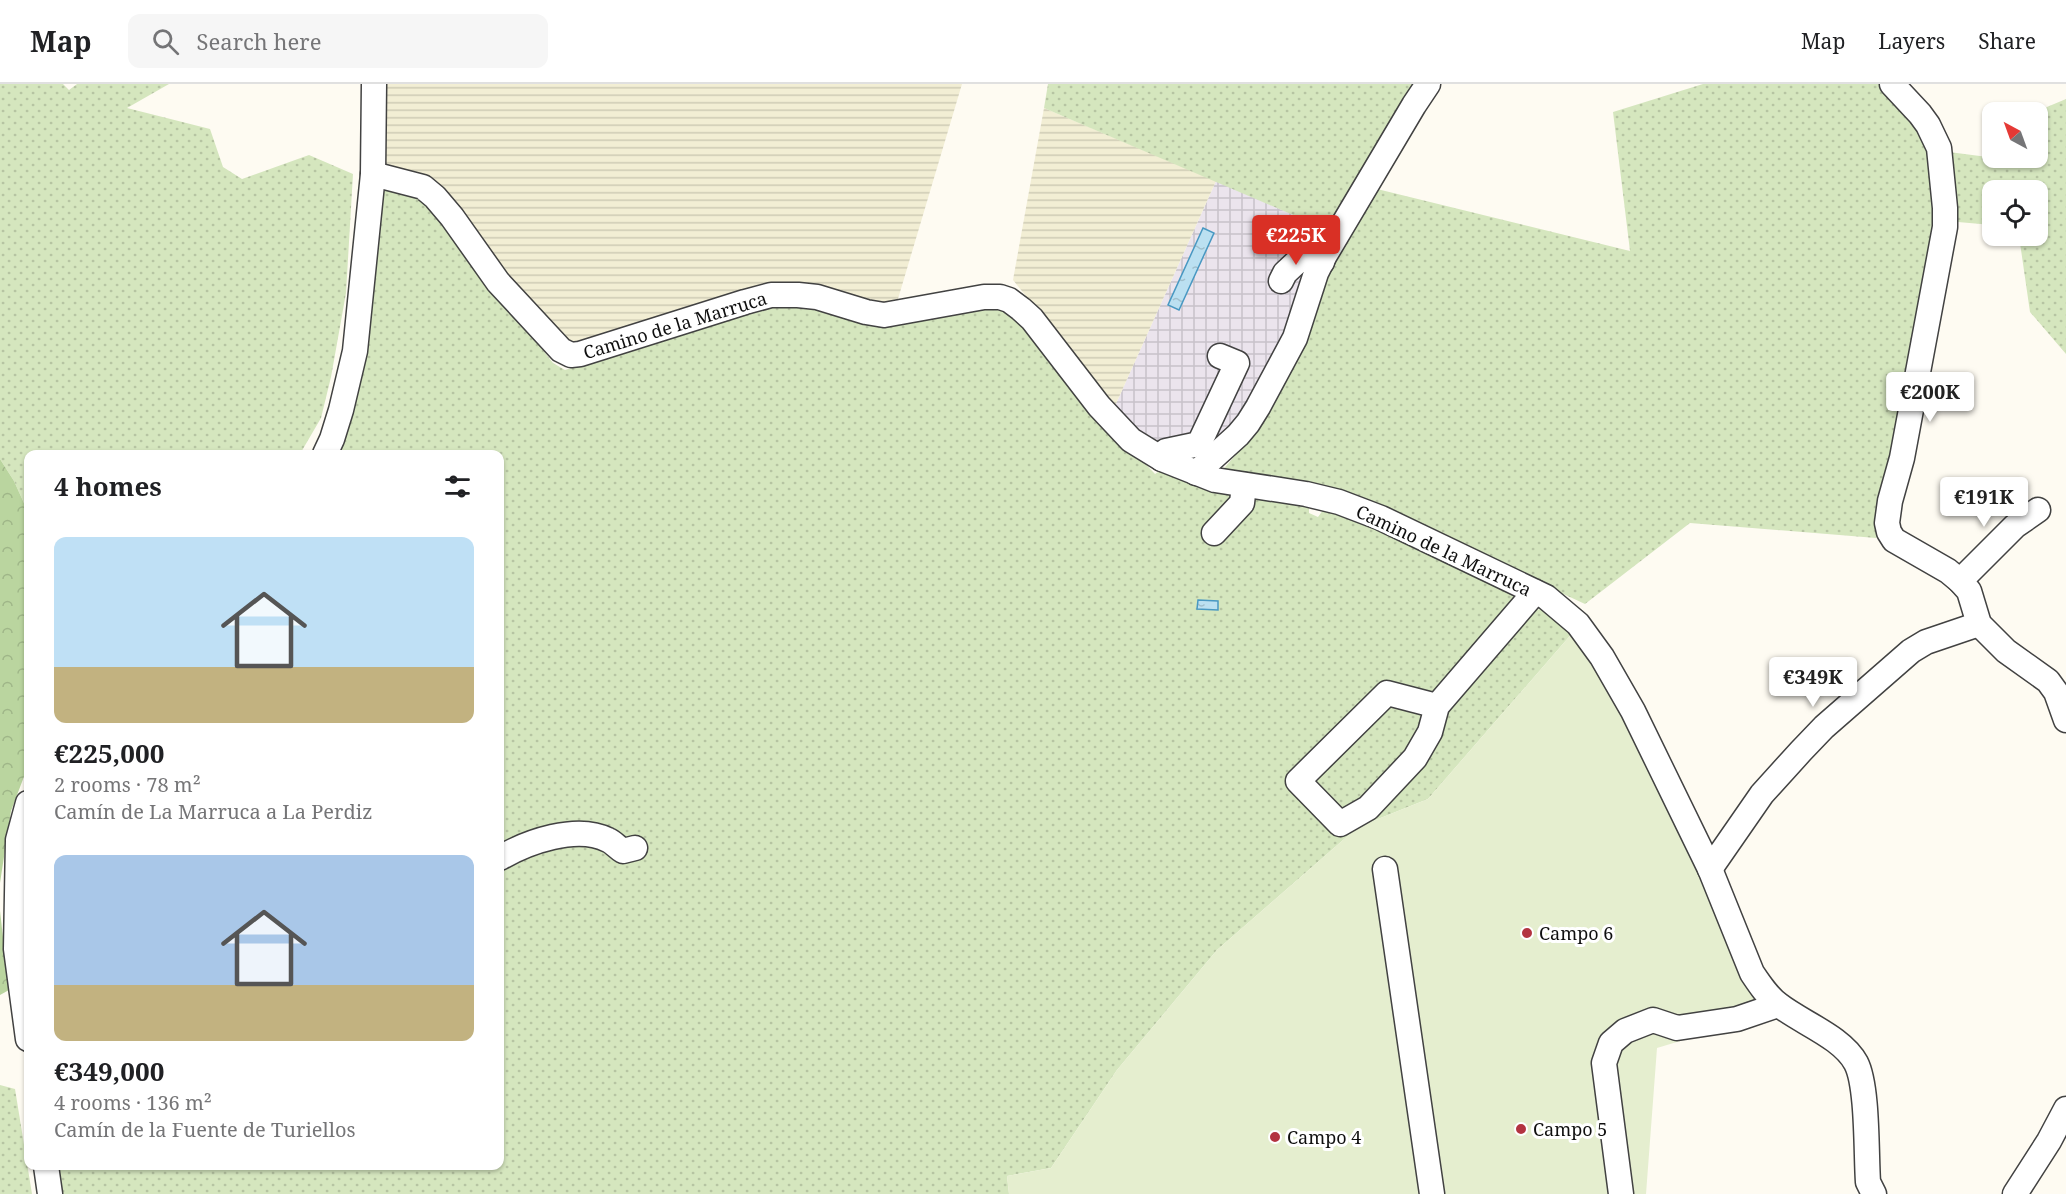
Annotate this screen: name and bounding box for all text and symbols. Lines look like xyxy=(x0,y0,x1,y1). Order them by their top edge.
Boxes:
search box xyxy=(128,14,548,68)
text: Map xyxy=(30,22,92,60)
icon: search xyxy=(149,25,182,58)
text: Search here xyxy=(197,26,321,56)
text: Map xyxy=(1801,27,1845,55)
text: Layers xyxy=(1878,27,1945,55)
text: Share xyxy=(1978,27,2036,55)
north arrow xyxy=(1982,102,2048,168)
map controls xyxy=(1982,102,2048,246)
button: locate xyxy=(1982,180,2048,246)
pin: €225K xyxy=(1254,215,1338,266)
text: €225K xyxy=(1266,221,1326,248)
street label: Camino de la Marruca xyxy=(580,286,770,364)
pin: €200K xyxy=(1888,372,1972,423)
text: €200K xyxy=(1900,378,1960,405)
text: 4 homes xyxy=(54,468,162,504)
icon: filters xyxy=(441,470,474,503)
pin: €191K xyxy=(1942,477,2026,528)
text: €191K xyxy=(1954,483,2014,510)
street label: Camino de la Marruca xyxy=(1352,499,1536,601)
icon: home xyxy=(210,576,318,684)
pin: €349K xyxy=(1771,657,1855,708)
text: €349K xyxy=(1783,663,1843,690)
text: €225,000 xyxy=(54,735,164,771)
text: 2 rooms · 78 m² xyxy=(54,771,201,798)
text: Camín de La Marruca a La Perdiz xyxy=(54,798,372,825)
icon: home xyxy=(210,894,318,1002)
place label: Campo 6 xyxy=(1539,921,1613,945)
marker: Campo 6 xyxy=(1520,926,1534,940)
text: €349,000 xyxy=(54,1053,164,1089)
text: 4 rooms · 136 m² xyxy=(54,1089,212,1116)
text: Camín de la Fuente de Turiellos xyxy=(54,1116,355,1143)
place label: Campo 5 xyxy=(1533,1117,1607,1141)
marker: Campo 5 xyxy=(1514,1122,1528,1136)
place label: Campo 4 xyxy=(1287,1125,1361,1149)
marker: Campo 4 xyxy=(1268,1130,1282,1144)

